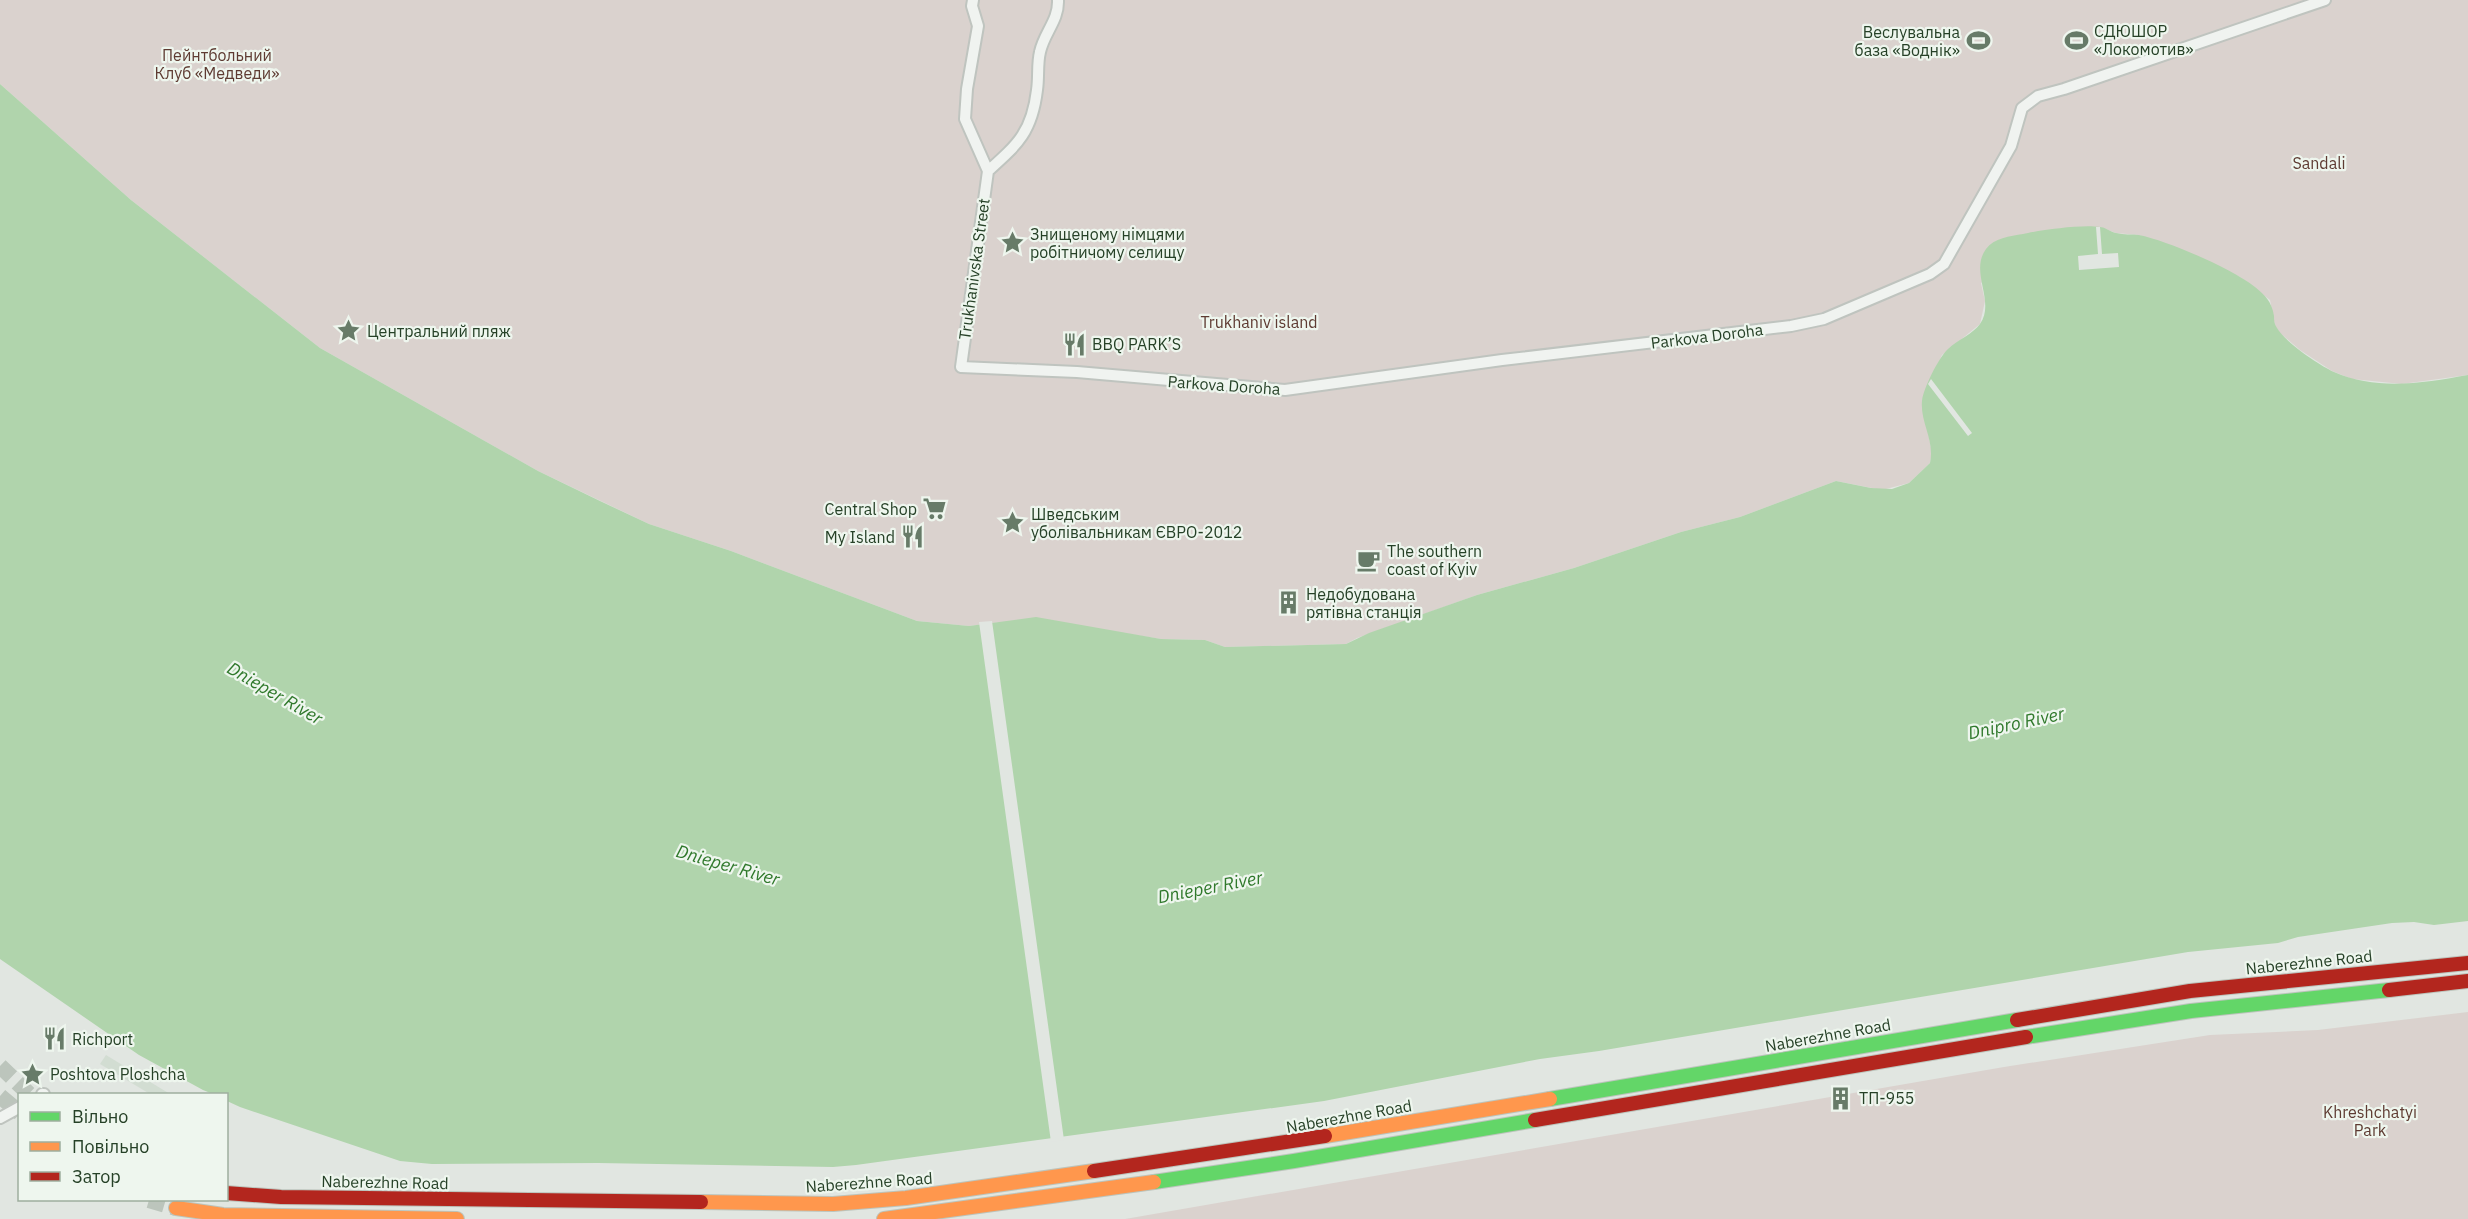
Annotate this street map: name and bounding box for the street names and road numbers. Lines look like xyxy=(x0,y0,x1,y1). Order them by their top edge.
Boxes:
street label: Trukhanivska Street xyxy=(954,197,994,341)
street label: Parkova Doroha xyxy=(1650,319,1765,353)
street label: Parkova Doroha xyxy=(1167,371,1282,399)
street label: Naberezhne Road xyxy=(2245,945,2373,979)
street label: Naberezhne Road xyxy=(1764,1014,1892,1056)
street label: Naberezhne Road xyxy=(1285,1095,1413,1137)
street label: Naberezhne Road xyxy=(805,1168,933,1196)
street label: Naberezhne Road xyxy=(321,1171,449,1193)

